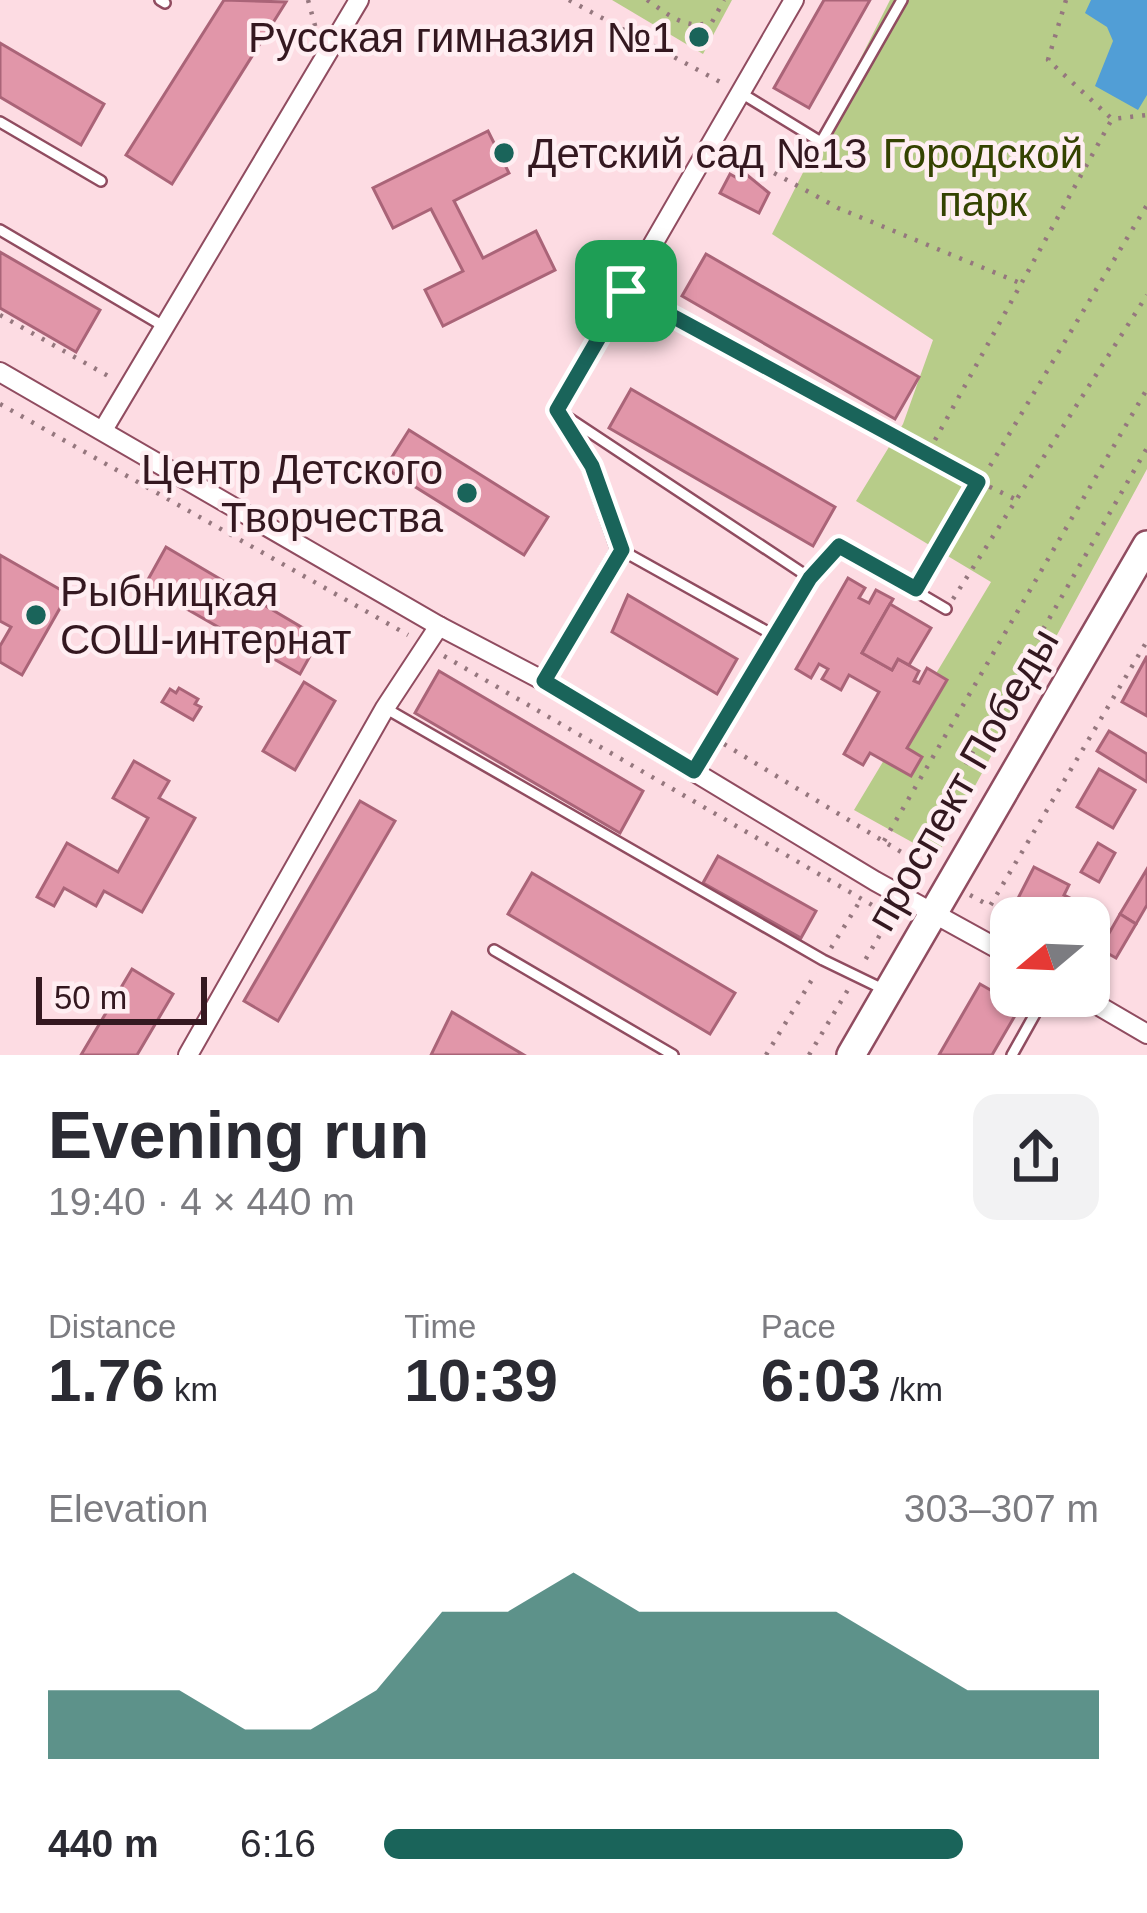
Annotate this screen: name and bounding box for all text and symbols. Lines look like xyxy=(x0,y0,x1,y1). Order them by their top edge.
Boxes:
place label: Русская гимназия №1 xyxy=(248,14,675,61)
marker: Русская гимназия №1 xyxy=(686,24,712,50)
place label: Детский сад №13 xyxy=(528,130,867,177)
park label: Городской парк xyxy=(883,130,1083,225)
marker: Детский сад №13 xyxy=(491,140,517,166)
pin xyxy=(575,240,677,342)
icon: arrive xyxy=(593,258,659,324)
place label: Центр Детского Творчества xyxy=(141,446,444,541)
marker: Центр Детского Творчества xyxy=(454,480,480,506)
place label: Рыбницкая СОШ-интернат xyxy=(60,568,352,663)
marker: Рыбницкая СОШ-интернат xyxy=(23,602,49,628)
street label: проспект Победы xyxy=(857,620,1068,938)
north arrow xyxy=(990,897,1110,1017)
map controls xyxy=(990,897,1110,1017)
scale bar xyxy=(36,971,207,1024)
text: 50 m xyxy=(54,979,127,1016)
button: share xyxy=(973,1094,1099,1220)
text: Evening run xyxy=(48,1098,429,1172)
text: 19:40 · 4 × 440 m xyxy=(48,1180,355,1223)
text: Distance xyxy=(48,1308,176,1345)
text: Time xyxy=(404,1308,476,1345)
text: Pace xyxy=(761,1308,836,1345)
text: 1.76 xyxy=(48,1347,165,1414)
text: 10:39 xyxy=(404,1347,558,1414)
text: 6:03 xyxy=(761,1347,881,1414)
text: km xyxy=(165,1371,218,1408)
text: /km xyxy=(881,1371,943,1408)
text: Elevation xyxy=(48,1487,208,1530)
text: 303–307 m xyxy=(904,1487,1099,1530)
text: 440 m xyxy=(48,1822,159,1865)
text: 6:16 xyxy=(240,1822,316,1865)

